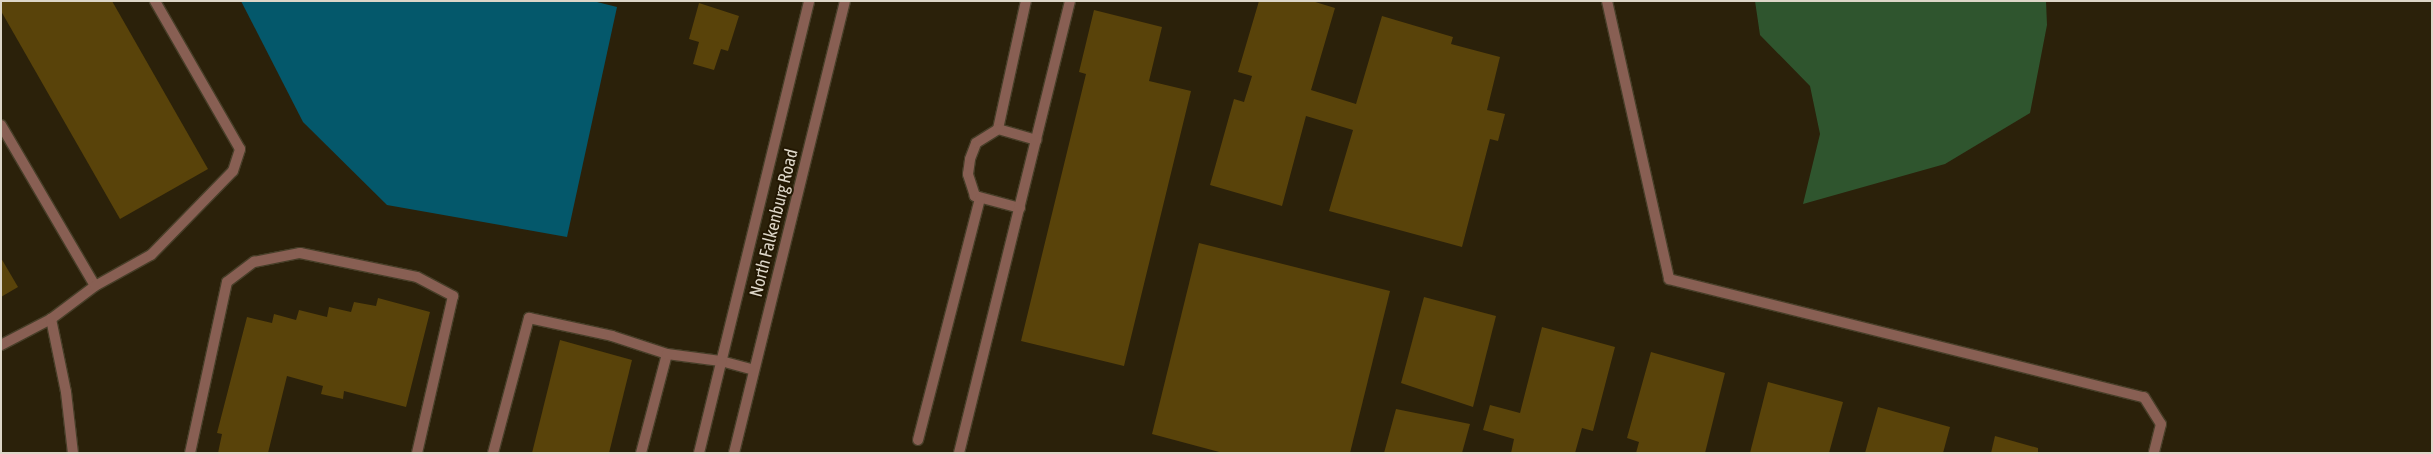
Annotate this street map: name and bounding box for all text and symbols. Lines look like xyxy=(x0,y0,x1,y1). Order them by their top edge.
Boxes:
street label: North Falkenburg Road xyxy=(745,147,803,299)

